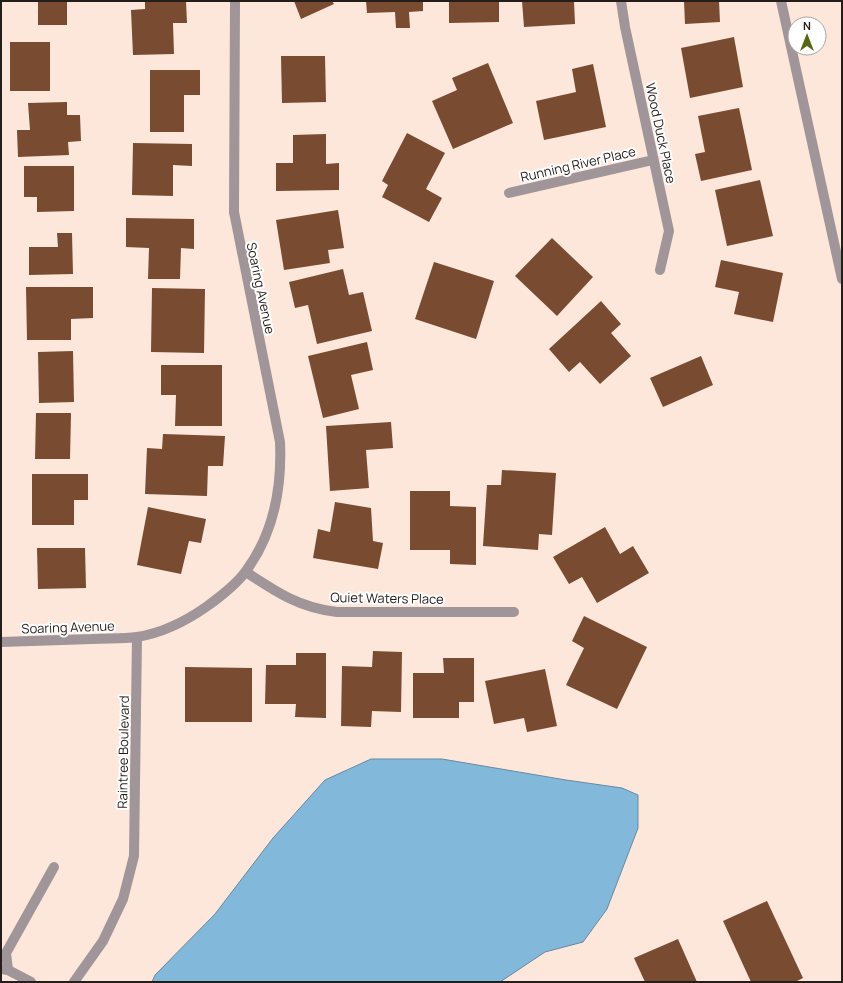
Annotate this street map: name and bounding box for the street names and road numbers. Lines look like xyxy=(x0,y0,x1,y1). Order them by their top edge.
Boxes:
street label: Wood Duck Place xyxy=(642,81,681,185)
street label: Running River Place xyxy=(519,142,638,186)
street label: Soaring Avenue xyxy=(243,241,280,336)
street label: Quiet Waters Place xyxy=(330,588,444,608)
street label: Soaring Avenue xyxy=(21,616,115,638)
street label: Raintree Boulevard xyxy=(113,695,133,809)

